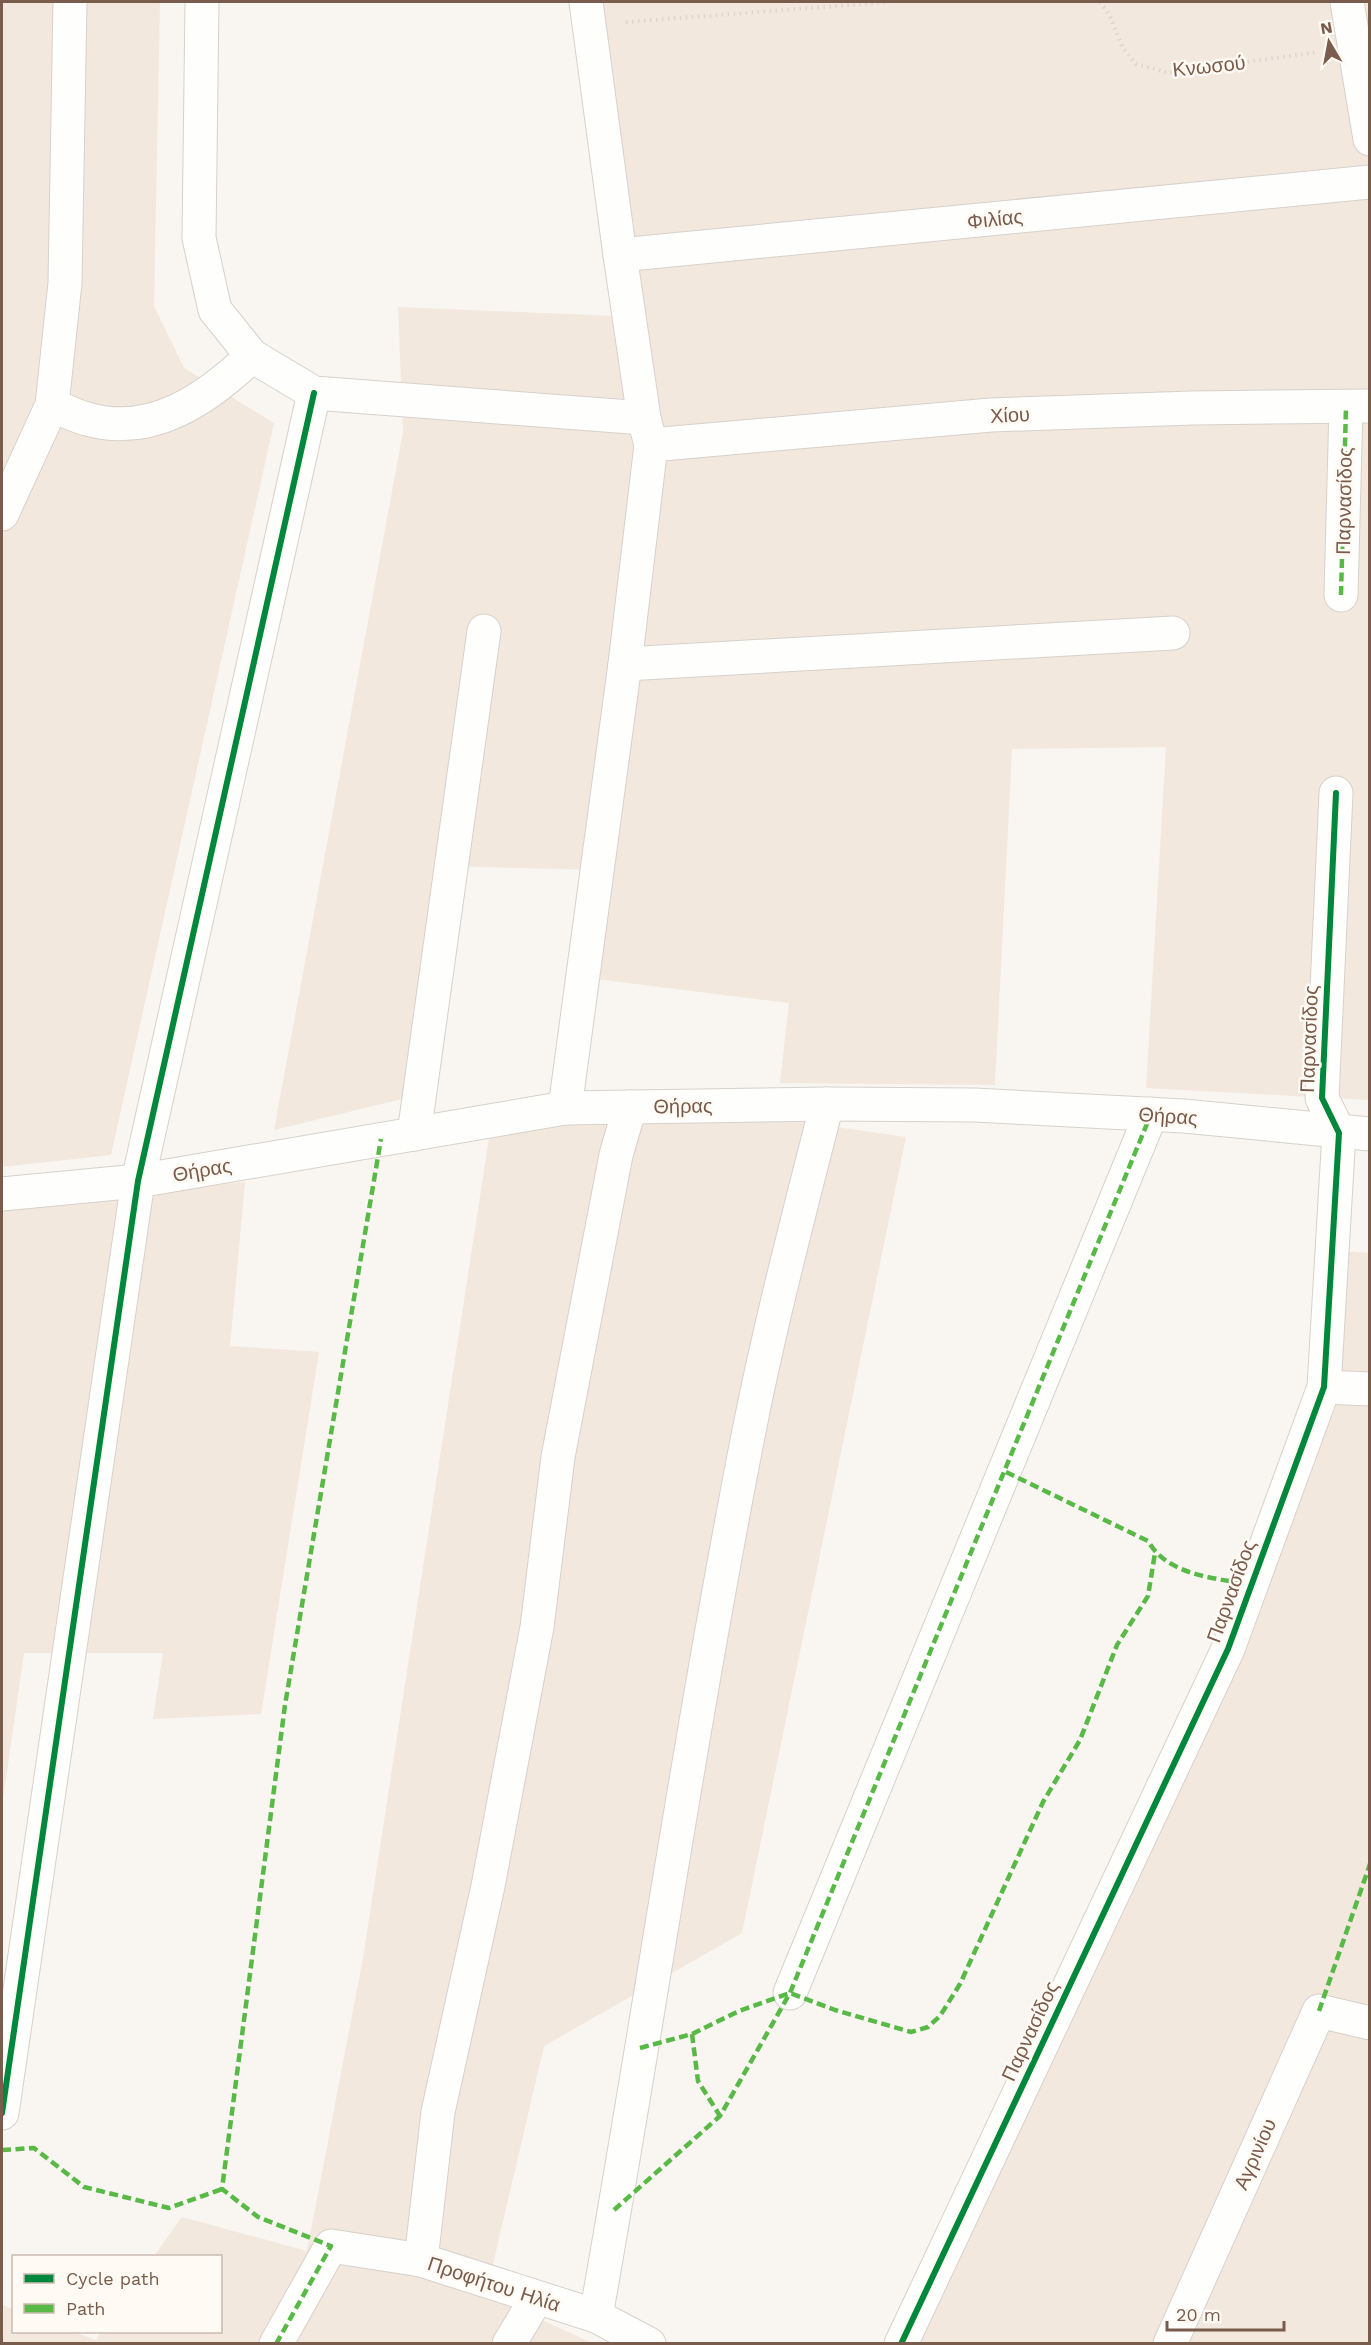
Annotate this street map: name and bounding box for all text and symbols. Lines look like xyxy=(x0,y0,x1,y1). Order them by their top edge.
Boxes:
north arrow xyxy=(1299,12,1359,72)
text: N xyxy=(1319,17,1334,38)
street label: Κνωσού xyxy=(1171,50,1247,82)
street label: Φιλίας xyxy=(966,204,1024,234)
street label: Χίου xyxy=(989,402,1031,428)
street label: Παρνασίδος xyxy=(1331,447,1357,555)
street label: Παρνασίδος xyxy=(1295,984,1323,1093)
street label: Θήρας xyxy=(653,1093,713,1119)
street label: Θήρας xyxy=(1138,1102,1199,1130)
street label: Θήρας xyxy=(171,1153,234,1187)
street label: Παρνασίδος xyxy=(1201,1536,1261,1646)
street label: Παρνασίδος xyxy=(996,1977,1064,2085)
street label: Αγρινίου xyxy=(1229,2115,1281,2193)
street label: Προφήτου Ηλία xyxy=(425,2251,563,2317)
legend xyxy=(12,2255,222,2333)
text: Cycle path xyxy=(66,2268,160,2289)
scale bar xyxy=(1167,2294,1284,2332)
text: Path xyxy=(66,2298,106,2319)
text: 20 m xyxy=(1176,2304,1221,2325)

